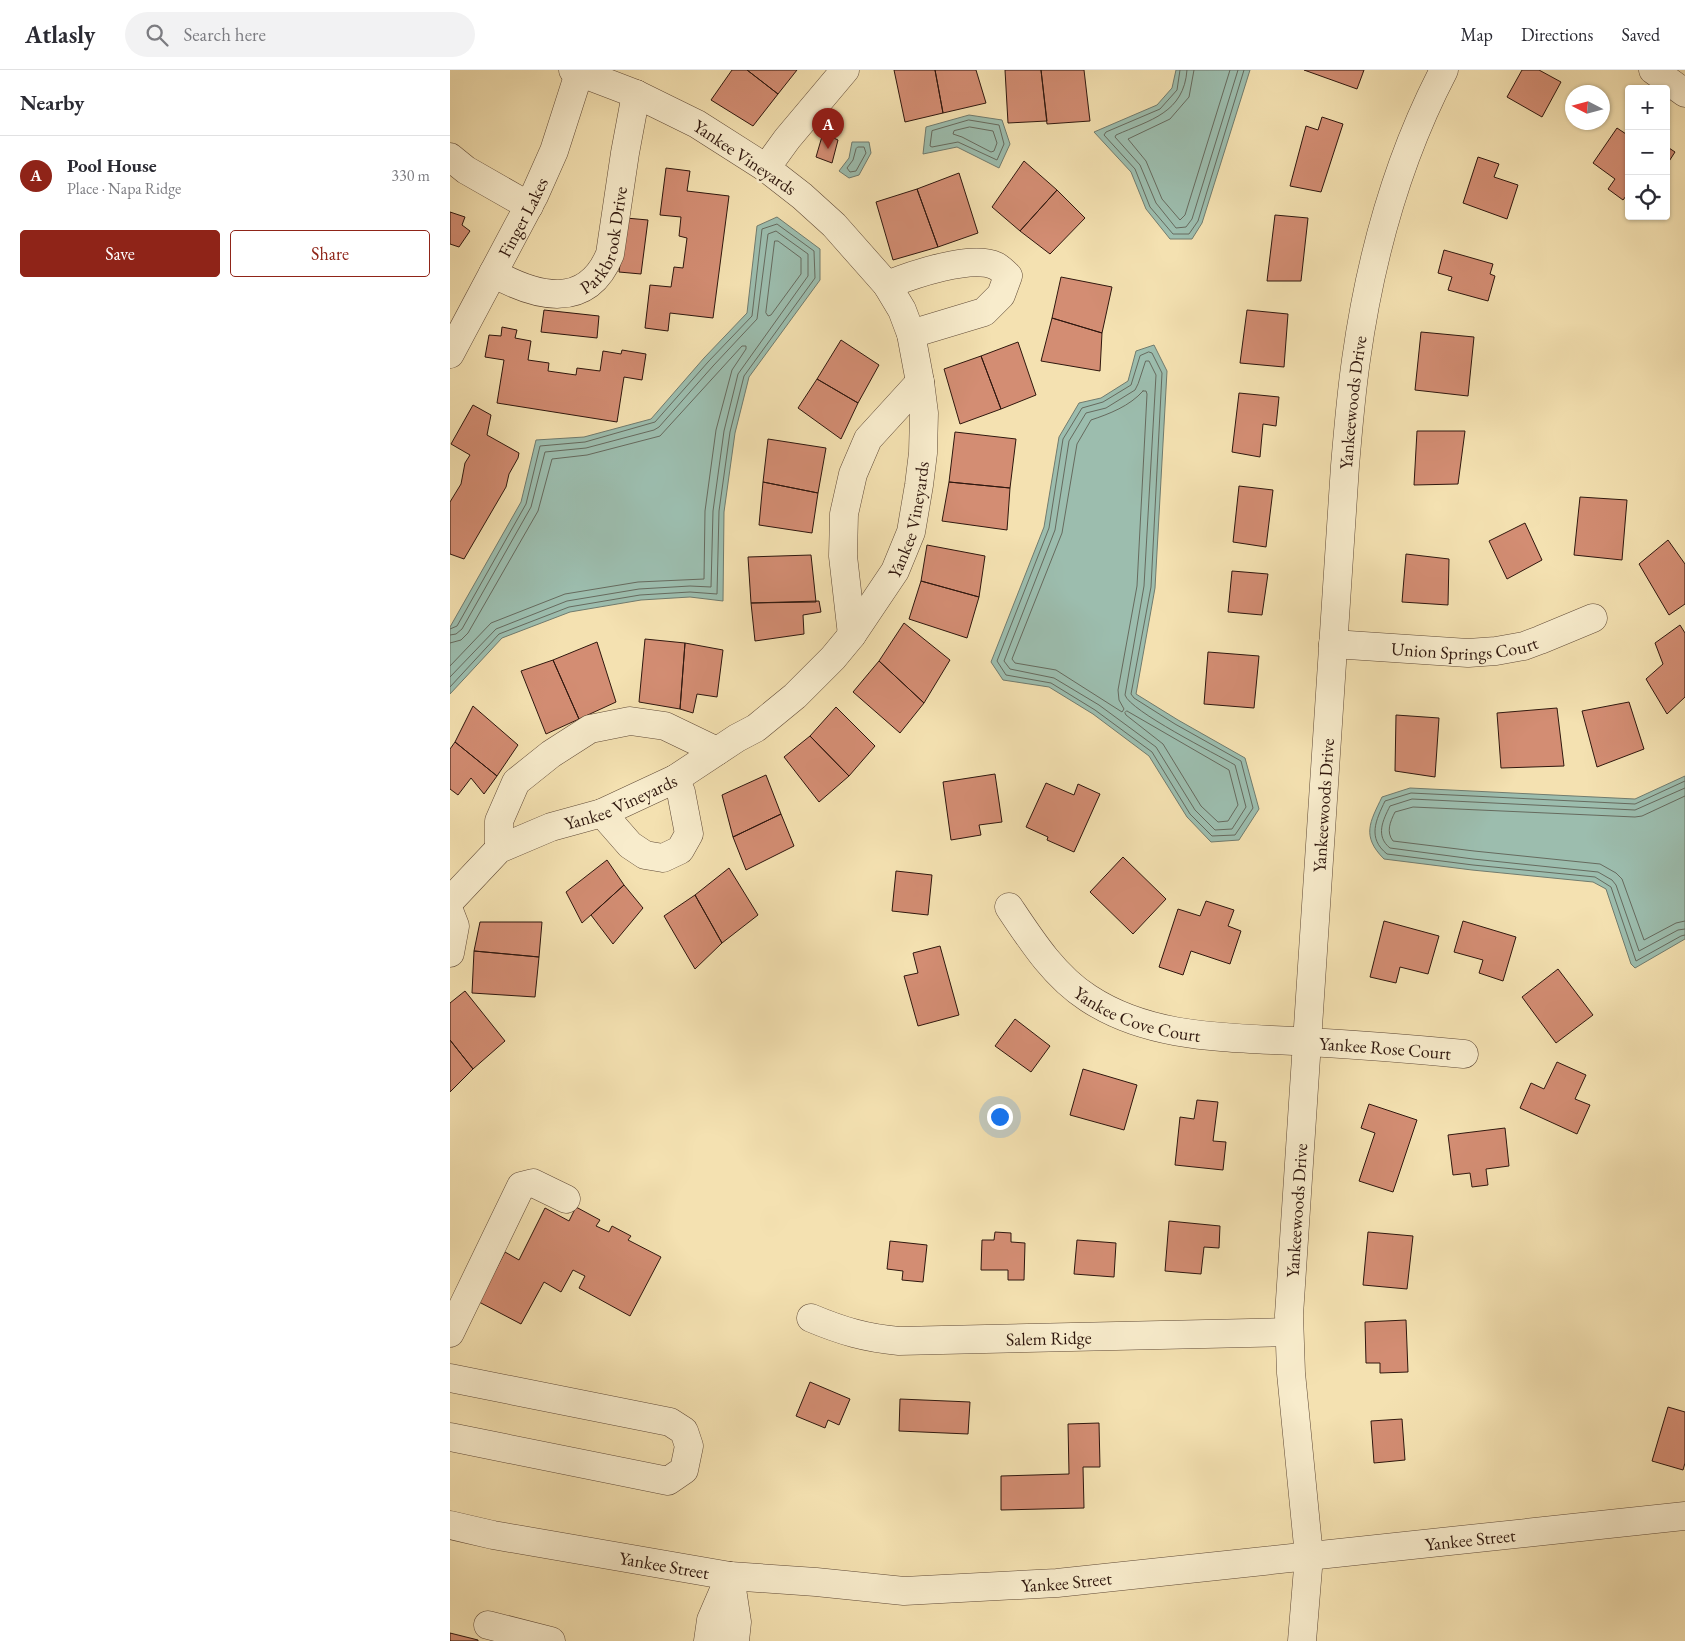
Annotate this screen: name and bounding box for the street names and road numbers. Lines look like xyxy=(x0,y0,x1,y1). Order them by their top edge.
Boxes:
street label: Yankee Vineyards xyxy=(689,114,801,200)
street label: Finger Lakes xyxy=(492,173,552,261)
street label: Parkbrook Drive xyxy=(575,185,631,299)
street label: Yankeewoods Drive xyxy=(1333,334,1371,470)
street label: Yankee Vineyards xyxy=(882,460,933,582)
street label: Union Springs Court xyxy=(1391,630,1541,665)
street label: Yankeewoods Drive xyxy=(1307,737,1339,873)
street label: Yankee Vineyards xyxy=(562,768,681,834)
street label: Yankee Cove Court xyxy=(1070,981,1202,1046)
street label: Yankee Rose Court xyxy=(1319,1031,1452,1064)
street label: Yankeewoods Drive xyxy=(1280,1143,1312,1278)
street label: Salem Ridge xyxy=(1005,1325,1092,1350)
street label: Yankee Street xyxy=(1424,1523,1517,1555)
street label: Yankee Street xyxy=(618,1546,711,1584)
street label: Yankee Street xyxy=(1020,1566,1113,1596)

